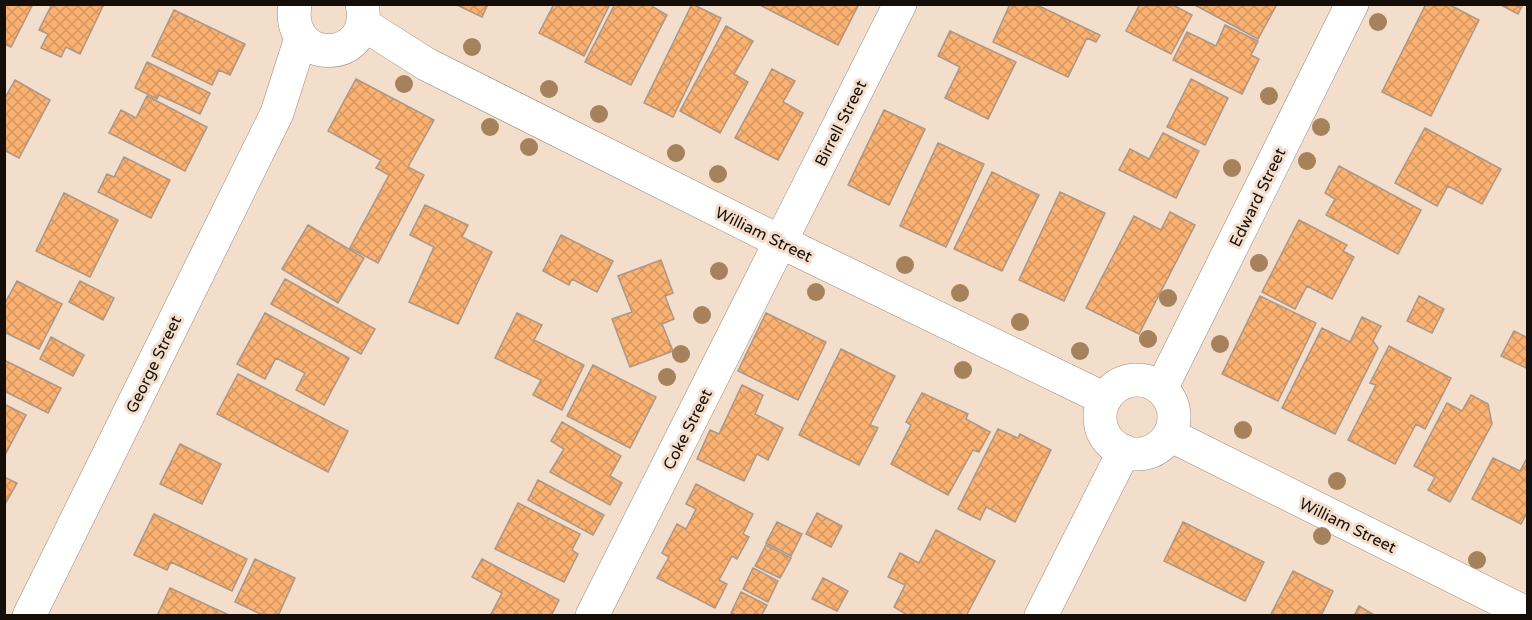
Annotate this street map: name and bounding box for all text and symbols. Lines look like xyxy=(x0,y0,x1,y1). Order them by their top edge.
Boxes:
street label: Birrell Street xyxy=(811,77,871,170)
street label: Edward Street xyxy=(1225,145,1290,250)
street label: William Street xyxy=(712,203,815,267)
street label: George Street xyxy=(122,312,186,416)
street label: Coke Street xyxy=(659,386,717,473)
street label: William Street xyxy=(1296,494,1399,558)

